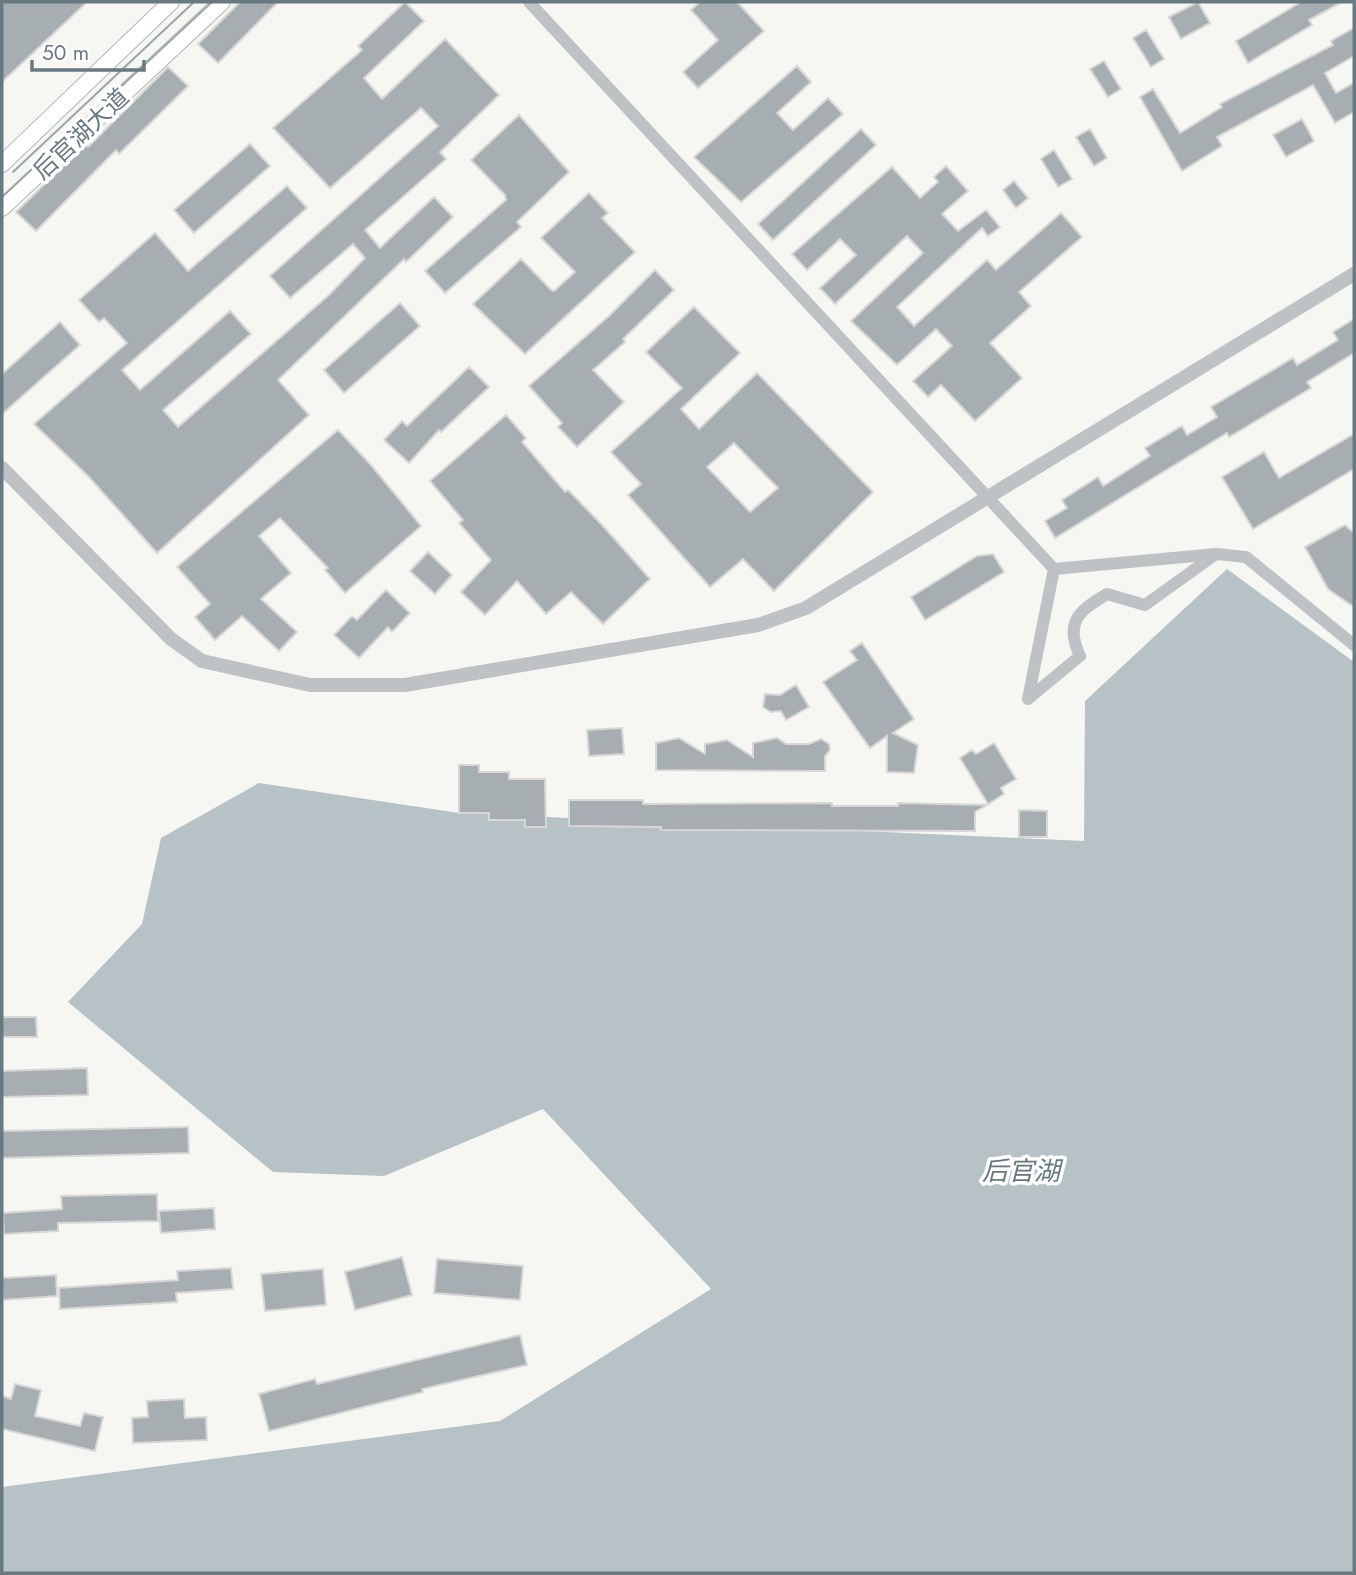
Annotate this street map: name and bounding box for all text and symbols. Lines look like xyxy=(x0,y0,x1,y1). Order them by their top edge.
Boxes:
scale bar xyxy=(32,28,144,72)
text: 50 m xyxy=(42,38,89,68)
street label: 后官湖大道 xyxy=(25,80,136,187)
water label: 后官湖 xyxy=(982,1152,1064,1190)

